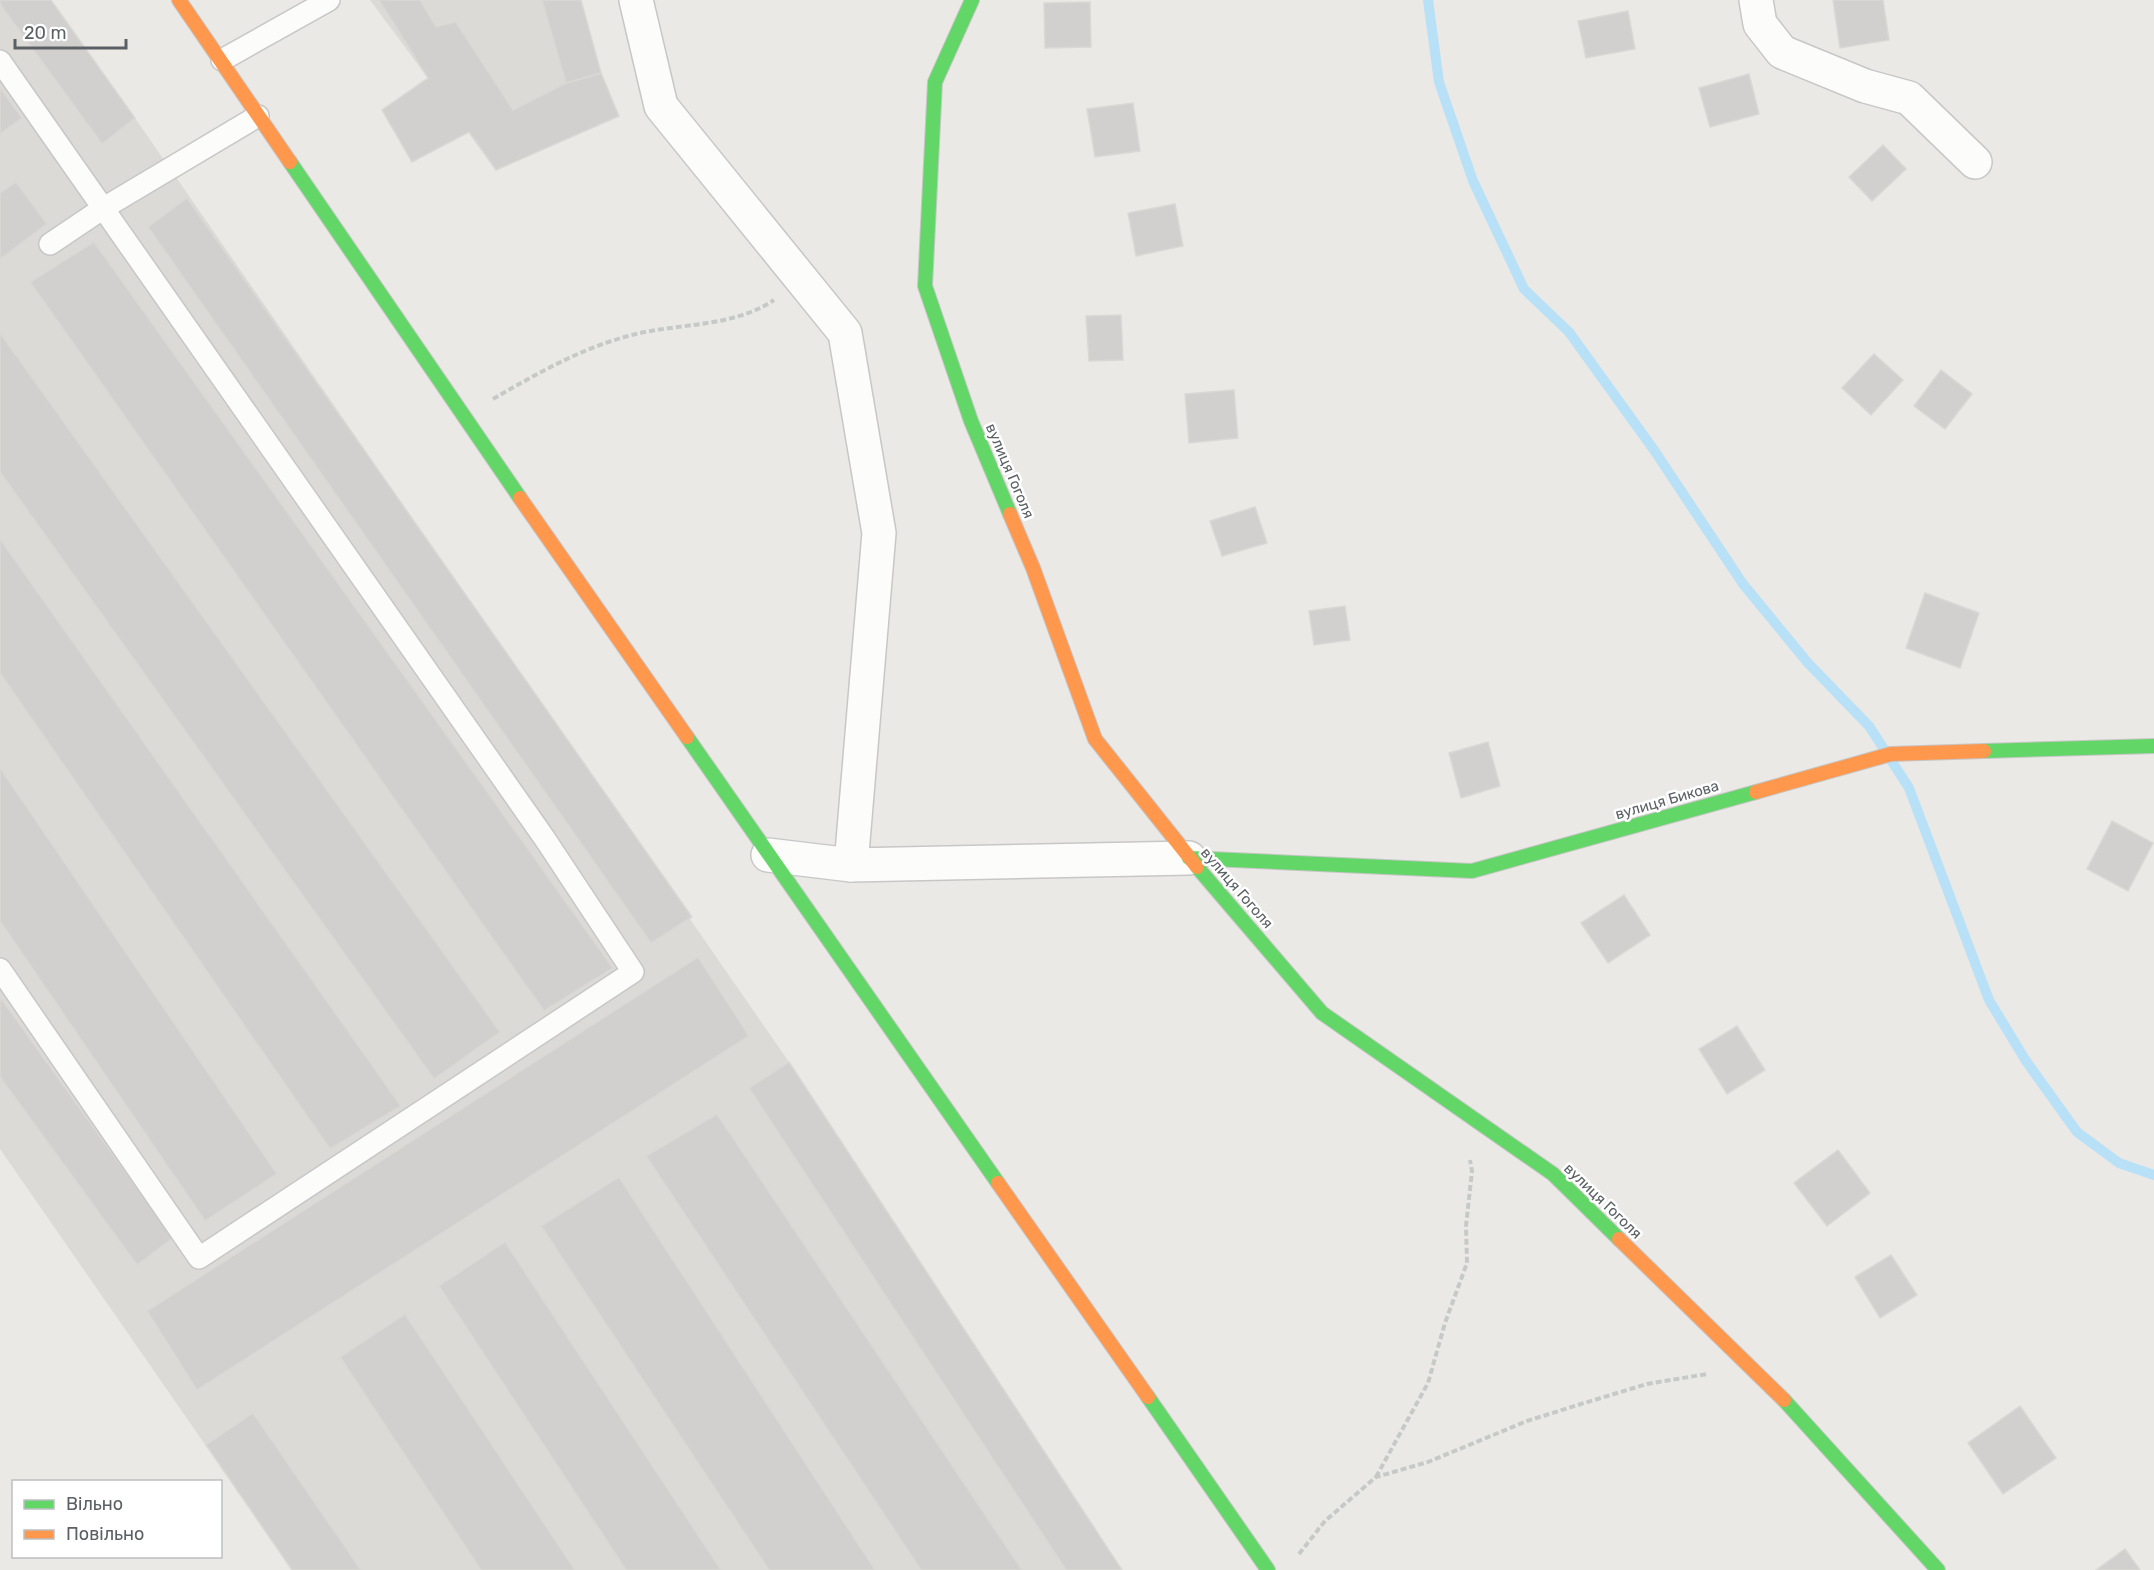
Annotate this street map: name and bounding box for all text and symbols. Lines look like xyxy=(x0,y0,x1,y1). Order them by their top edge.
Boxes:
scale bar xyxy=(15,12,126,50)
text: 20 m xyxy=(24,22,66,44)
street label: вулиця Гоголя xyxy=(982,421,1038,521)
street label: вулиця Бикова xyxy=(1613,777,1721,823)
street label: вулиця Гоголя xyxy=(1197,844,1277,932)
street label: вулиця Гоголя xyxy=(1560,1159,1646,1243)
legend xyxy=(12,1480,222,1558)
text: Вільно xyxy=(66,1493,123,1515)
text: Повільно xyxy=(66,1523,144,1545)

